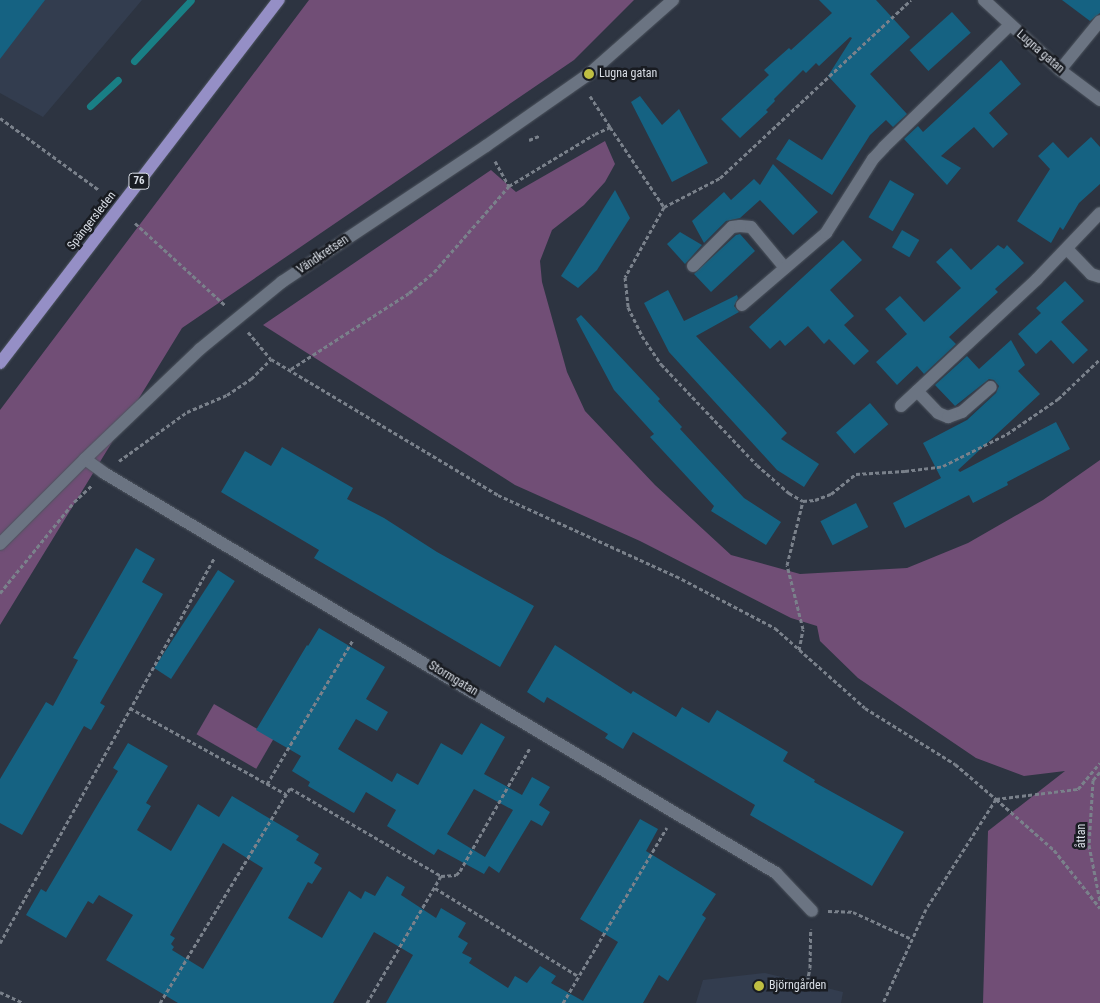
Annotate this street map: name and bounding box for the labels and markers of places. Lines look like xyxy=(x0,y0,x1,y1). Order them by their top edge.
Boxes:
place label: Lugna gatan xyxy=(599,67,657,81)
marker: Lugna gatan xyxy=(583,68,595,80)
place label: Björngården xyxy=(769,979,826,993)
marker: Björngården xyxy=(753,980,765,992)

